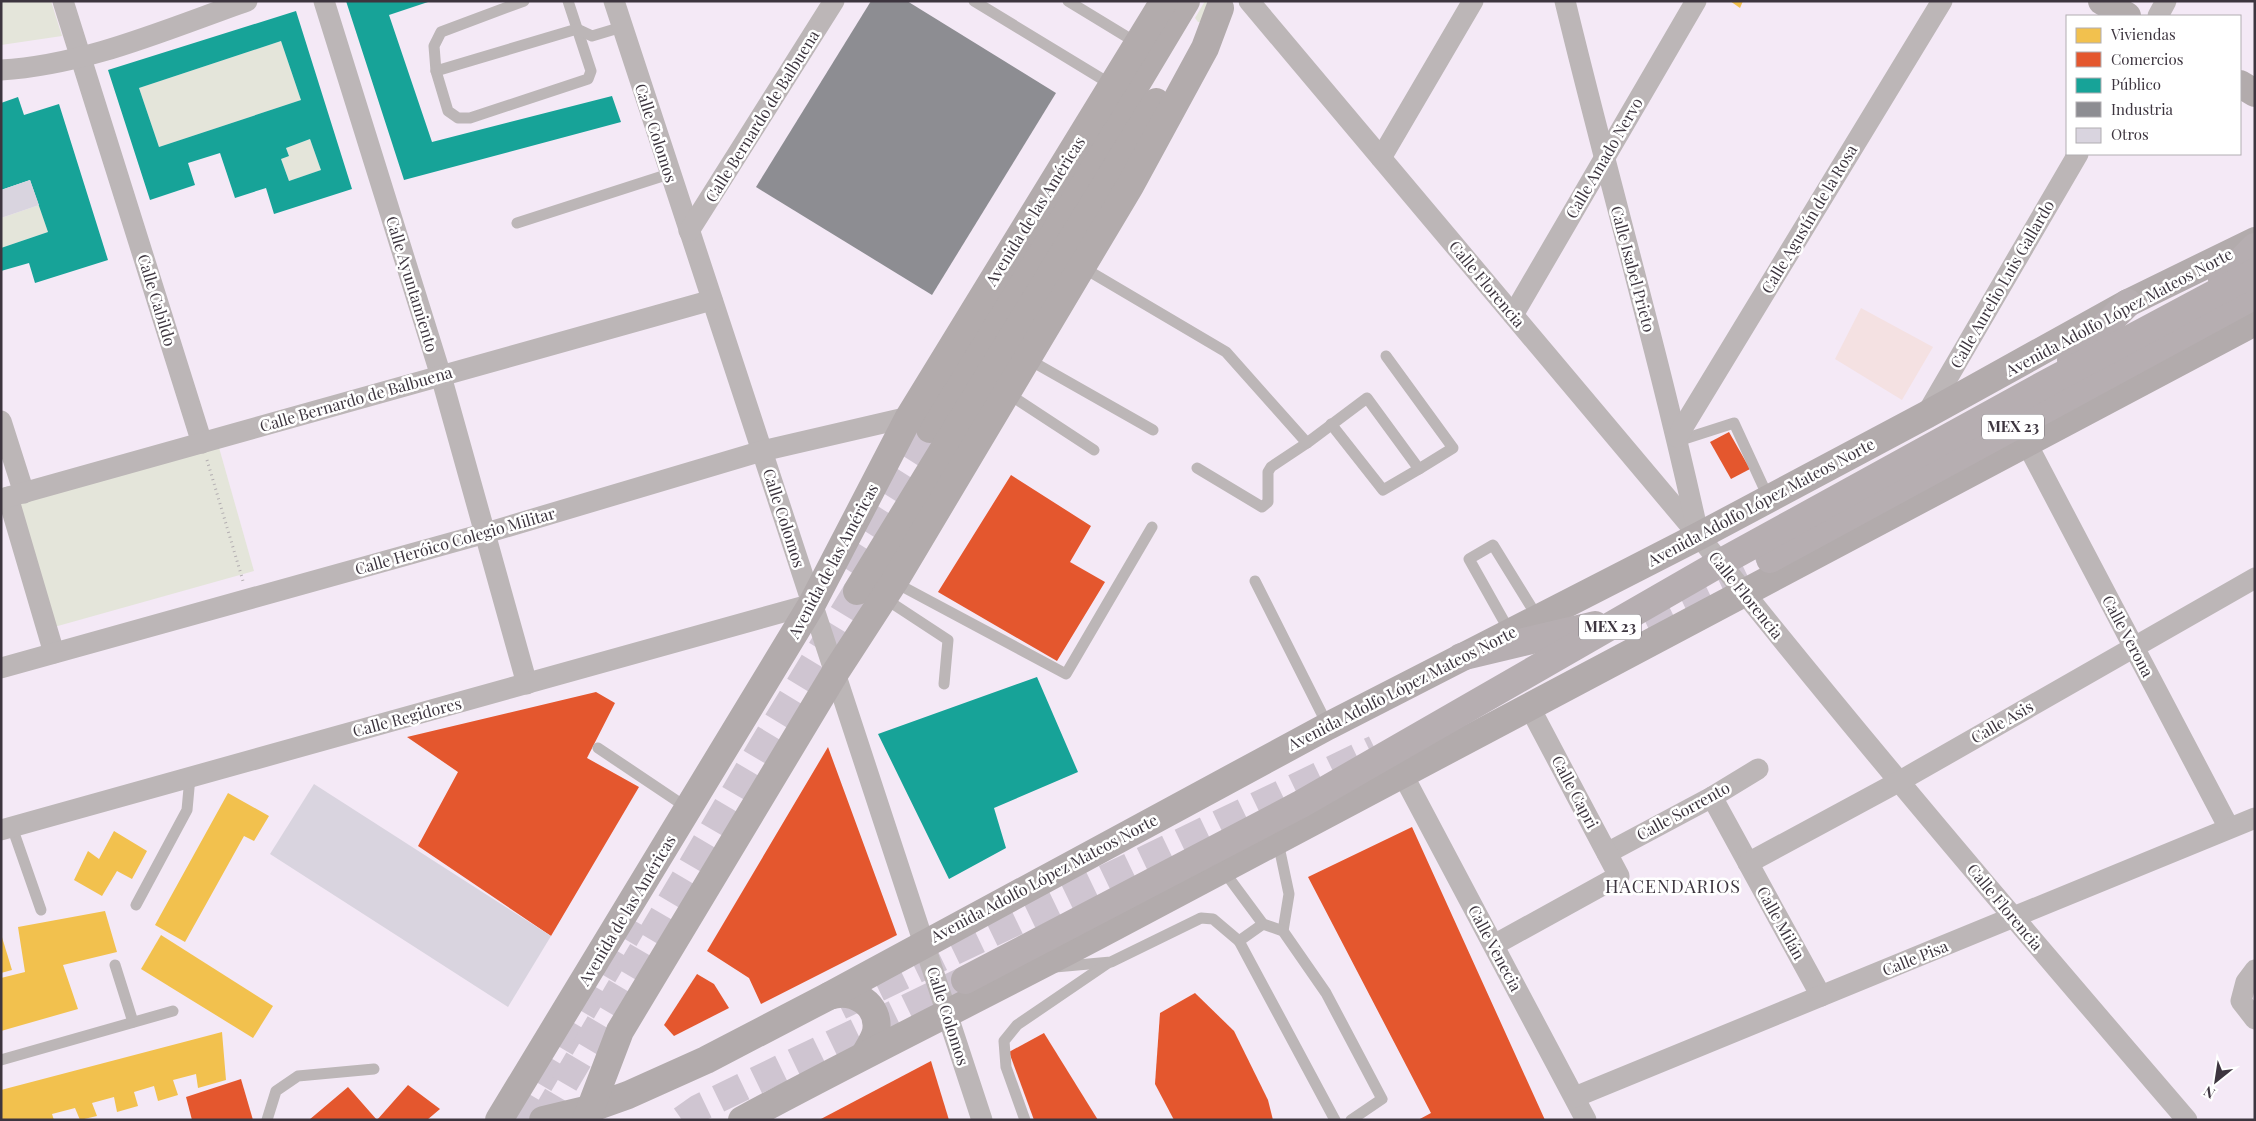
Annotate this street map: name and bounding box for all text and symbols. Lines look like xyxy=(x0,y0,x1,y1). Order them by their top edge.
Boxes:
legend xyxy=(2066,15,2241,155)
text: Viviendas xyxy=(2110,24,2176,44)
street label: Calle Bernardo de Balbuena xyxy=(700,26,823,206)
text: Comercios xyxy=(2111,49,2183,69)
text: Público xyxy=(2111,74,2161,94)
street label: Calle Colomos xyxy=(631,81,682,185)
street label: Calle Amado Nervo xyxy=(1560,93,1647,222)
text: Industria xyxy=(2111,99,2174,119)
text: Otros xyxy=(2111,124,2149,144)
street label: Avenida de las Américas xyxy=(979,132,1089,290)
street label: Calle Agustín de la Rosa xyxy=(1756,141,1861,297)
street label: Calle Aurelio Luis Gallardo xyxy=(1945,196,2059,372)
street label: Calle Isabel Prieto xyxy=(1607,203,1660,335)
street label: Calle Ayuntamiento xyxy=(382,213,443,355)
street label: Calle Florencia xyxy=(1445,236,1530,331)
street label: Avenida Adolfo López Mateos Norte xyxy=(2001,243,2236,381)
street label: Calle Cabildo xyxy=(134,251,182,349)
street label: Calle Bernardo de Balbuena xyxy=(257,361,455,436)
road number: MEX 23 xyxy=(1982,414,2044,440)
street label: Avenida Adolfo López Mateos Norte xyxy=(1643,433,1878,571)
street label: Calle Colomos xyxy=(759,466,810,570)
street label: Avenida de las Américas xyxy=(782,480,882,643)
street label: Calle Heróico Colegio Militar xyxy=(352,502,557,579)
street label: Calle Florencia xyxy=(1705,546,1788,643)
street label: Calle Verona xyxy=(2098,591,2159,680)
road number: MEX 23 xyxy=(1579,614,1641,640)
street label: Avenida Adolfo López Mateos Norte xyxy=(1283,620,1520,755)
street label: Calle Regidores xyxy=(350,692,464,741)
street label: Calle Asis xyxy=(1967,695,2037,748)
street label: Calle Capri xyxy=(1547,751,1604,832)
street label: Calle Sorrento xyxy=(1632,776,1733,845)
street label: Avenida Adolfo López Mateos Norte xyxy=(926,809,1161,947)
street label: Avenida de las Américas xyxy=(573,830,680,990)
street label: Calle Florencia xyxy=(1963,859,2048,954)
district label: HACENDARIOS xyxy=(1605,874,1741,898)
street label: Calle Milán xyxy=(1753,882,1810,964)
street label: Calle Venecia xyxy=(1464,901,1527,995)
street label: Calle Pisa xyxy=(1879,935,1951,980)
street label: Calle Colomos xyxy=(923,964,974,1068)
north arrow xyxy=(2191,1056,2241,1106)
text: N xyxy=(2200,1082,2218,1103)

